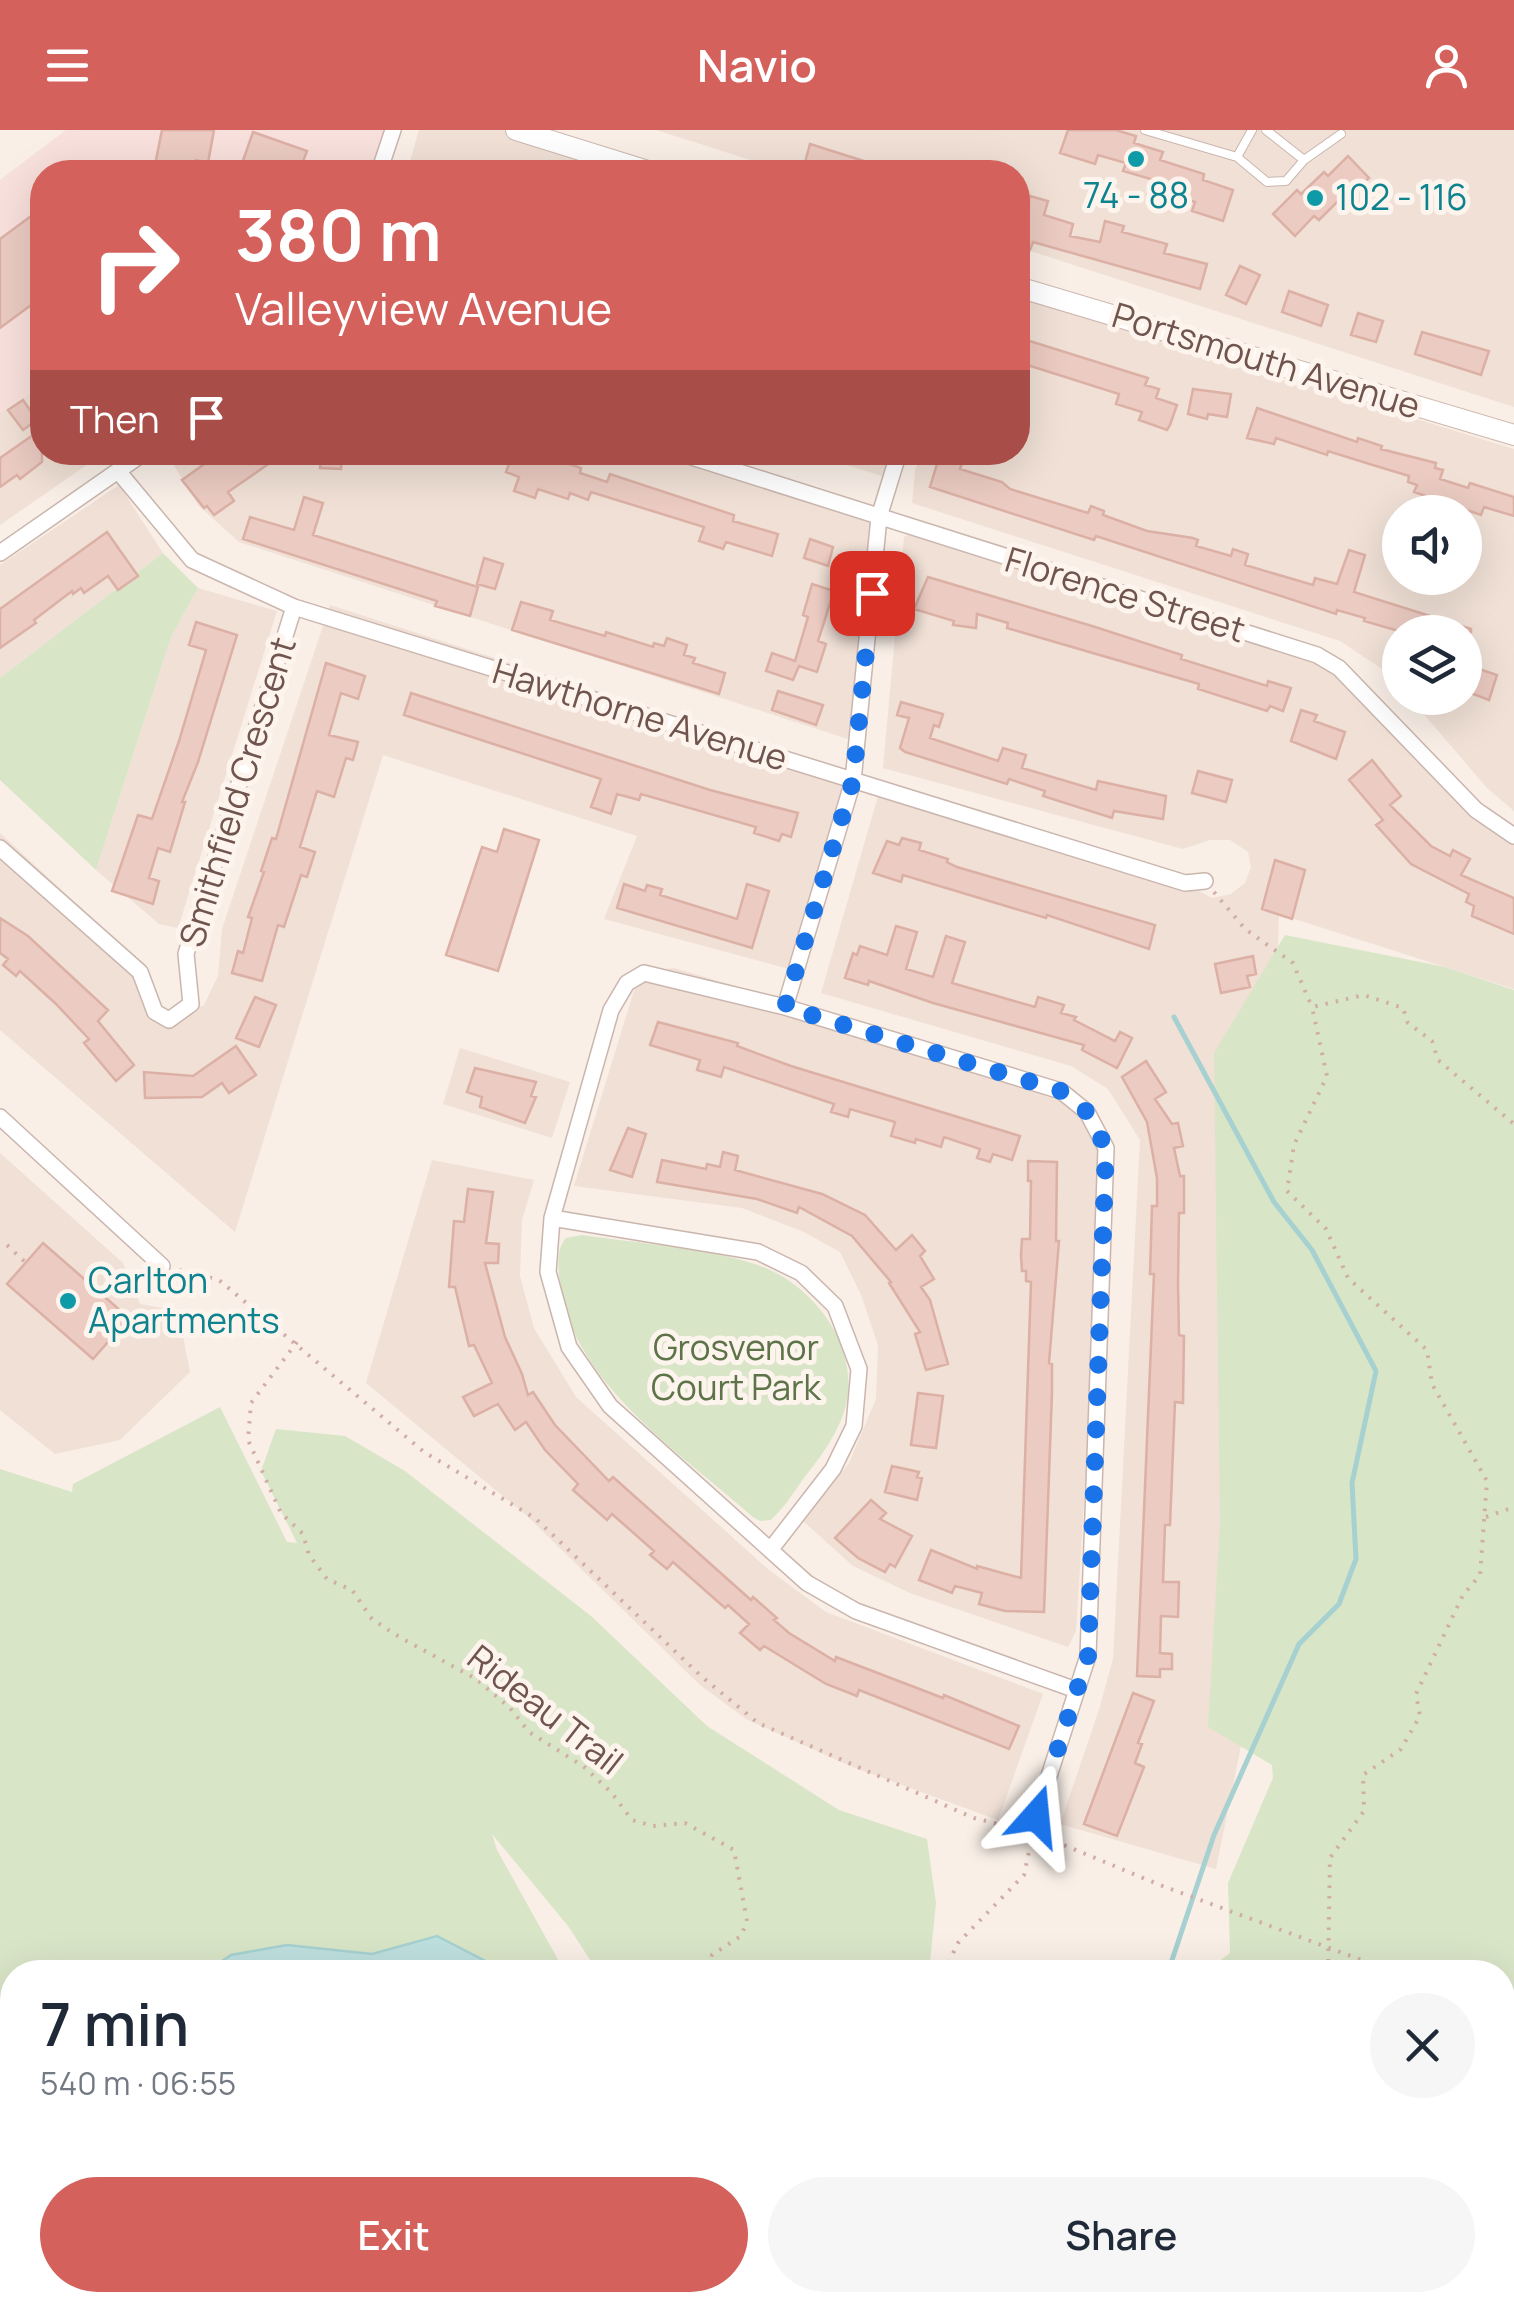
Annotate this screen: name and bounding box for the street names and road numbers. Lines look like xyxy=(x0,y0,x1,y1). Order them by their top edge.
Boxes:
street label: Portsmouth Avenue xyxy=(1107,290,1426,430)
street label: Florence Street xyxy=(999,535,1251,653)
street label: Smithfield Crescent xyxy=(167,631,307,952)
street label: Hawthorne Avenue xyxy=(487,646,793,782)
street label: Rideau Trail xyxy=(458,1633,633,1785)

